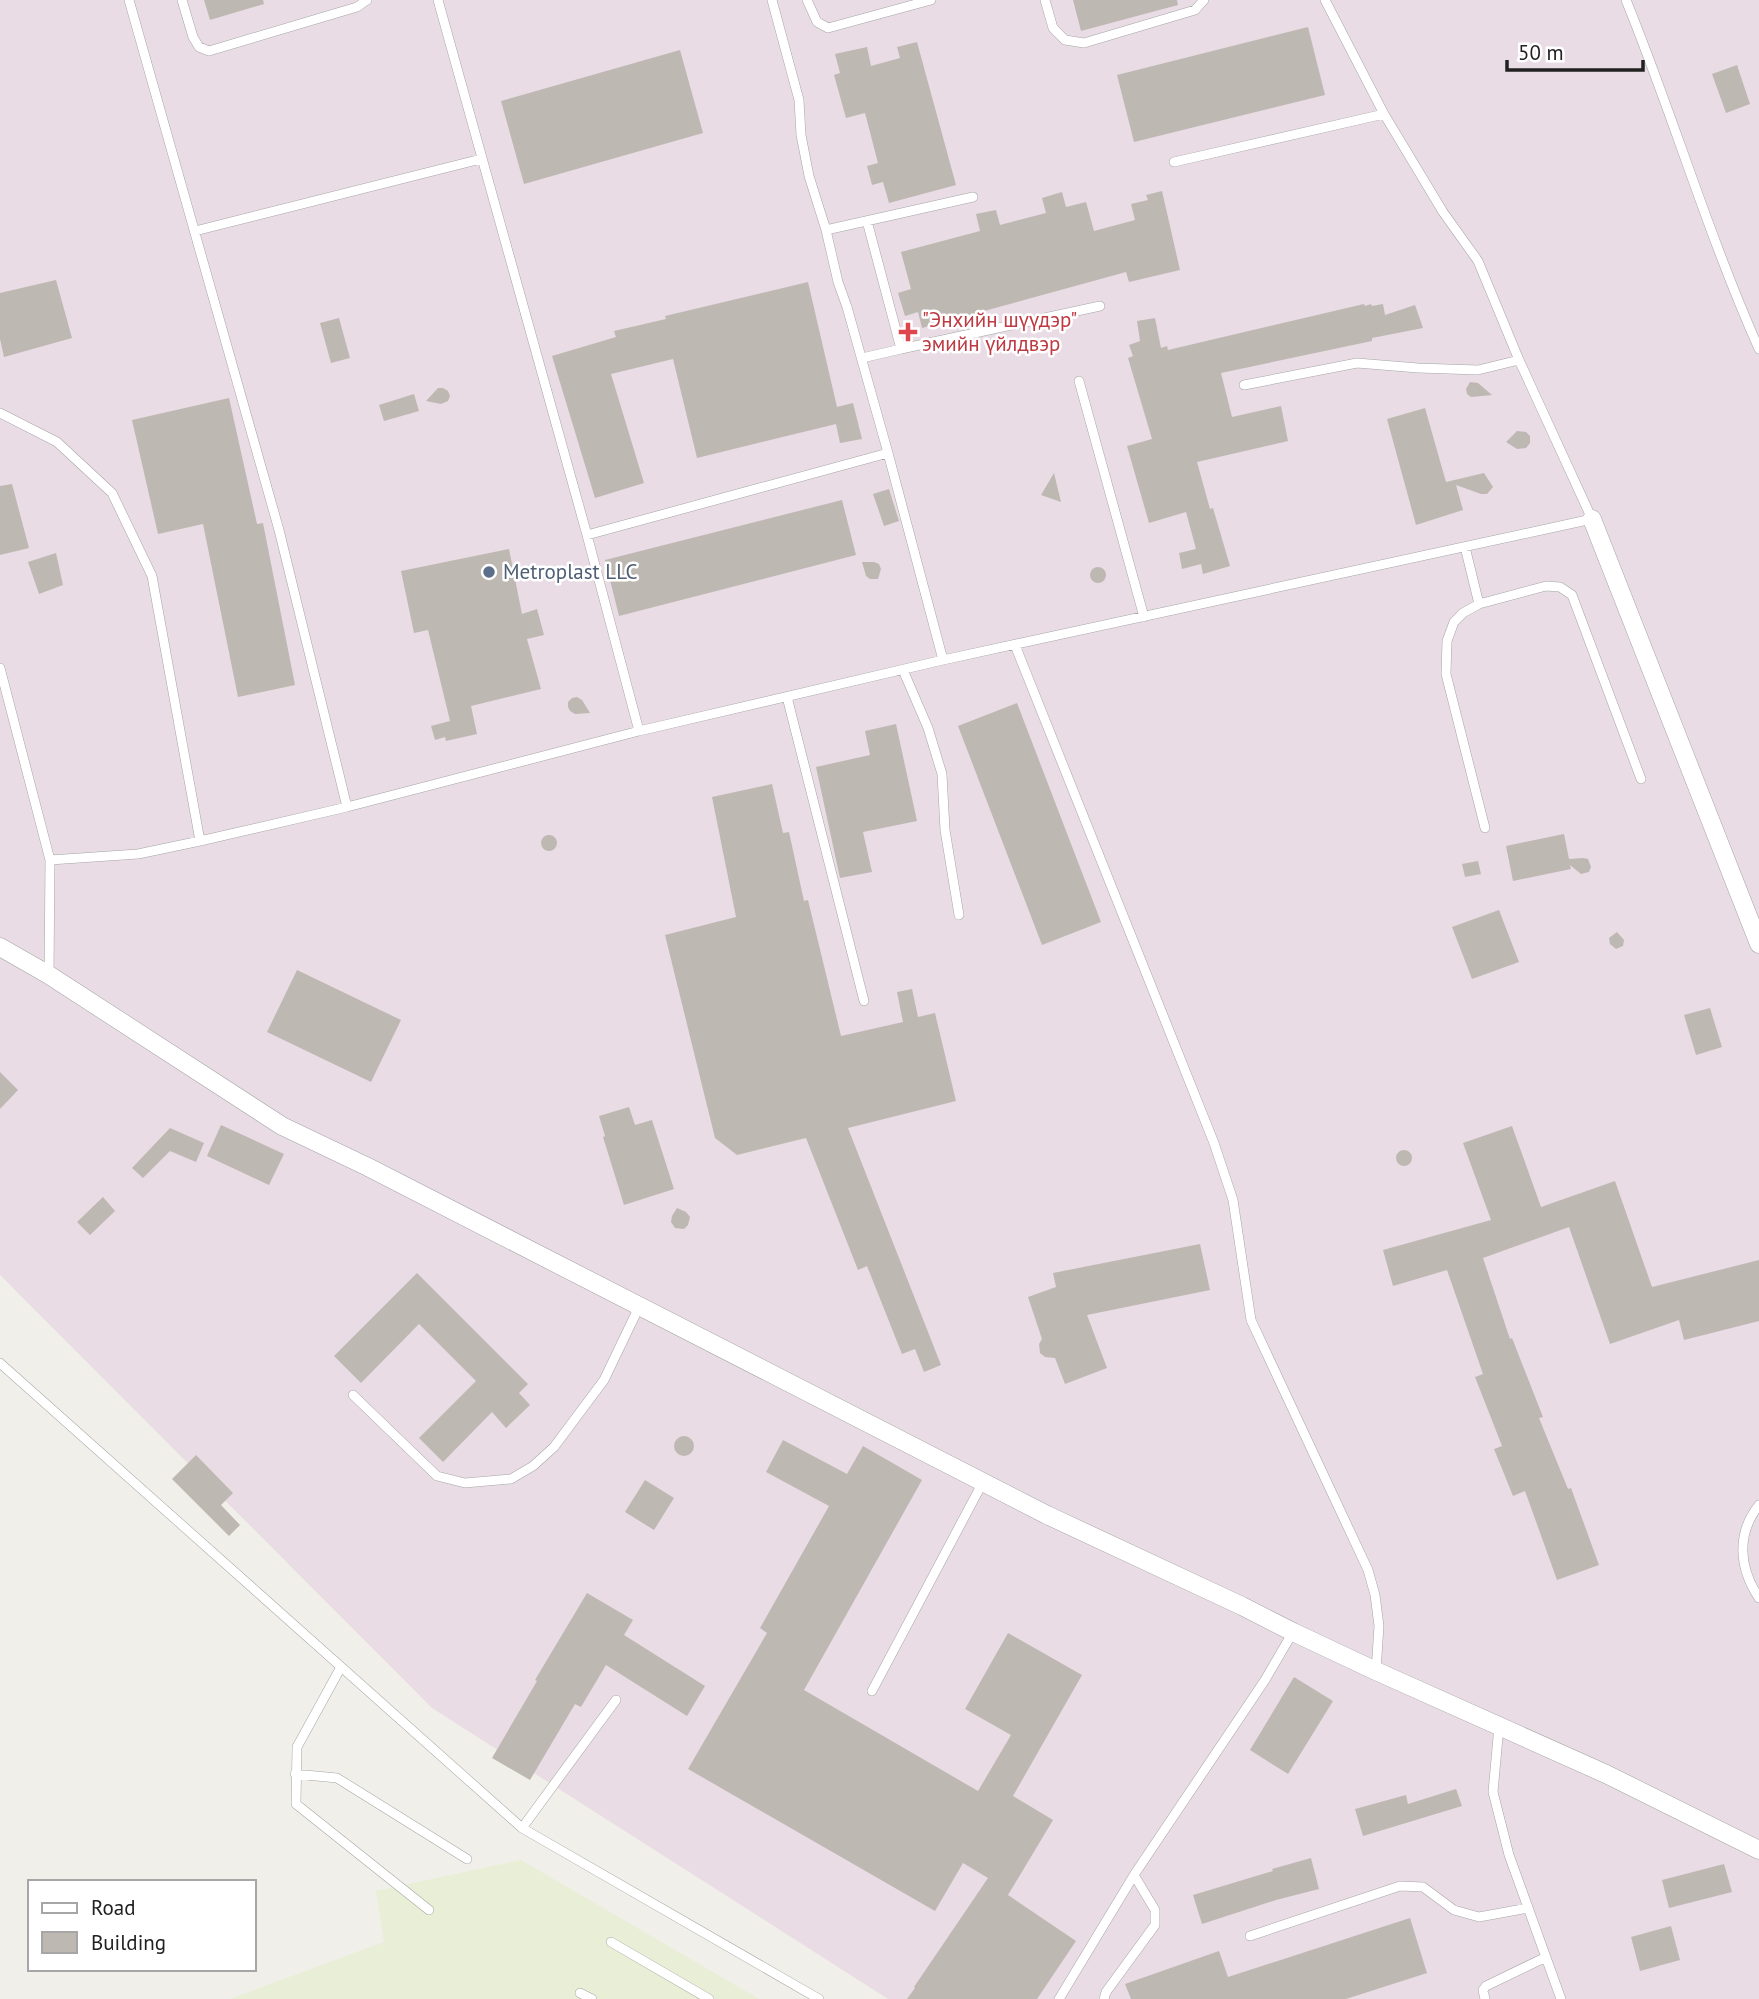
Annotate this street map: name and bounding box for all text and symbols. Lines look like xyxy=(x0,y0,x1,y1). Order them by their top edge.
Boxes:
scale bar xyxy=(1507,28,1644,72)
text: 50 m xyxy=(1518,39,1564,66)
place label: "Энхийн шүүдэр" эмийн үйлдвэр xyxy=(922,306,1077,357)
marker: "Энхийн шүүдэр" эмийн үйлдвэр xyxy=(900,324,916,340)
place label: Metroplast LLC xyxy=(503,558,638,585)
marker: Metroplast LLC xyxy=(481,564,497,580)
legend xyxy=(28,1880,256,1971)
text: Road xyxy=(91,1894,135,1921)
text: Building xyxy=(91,1929,166,1956)

